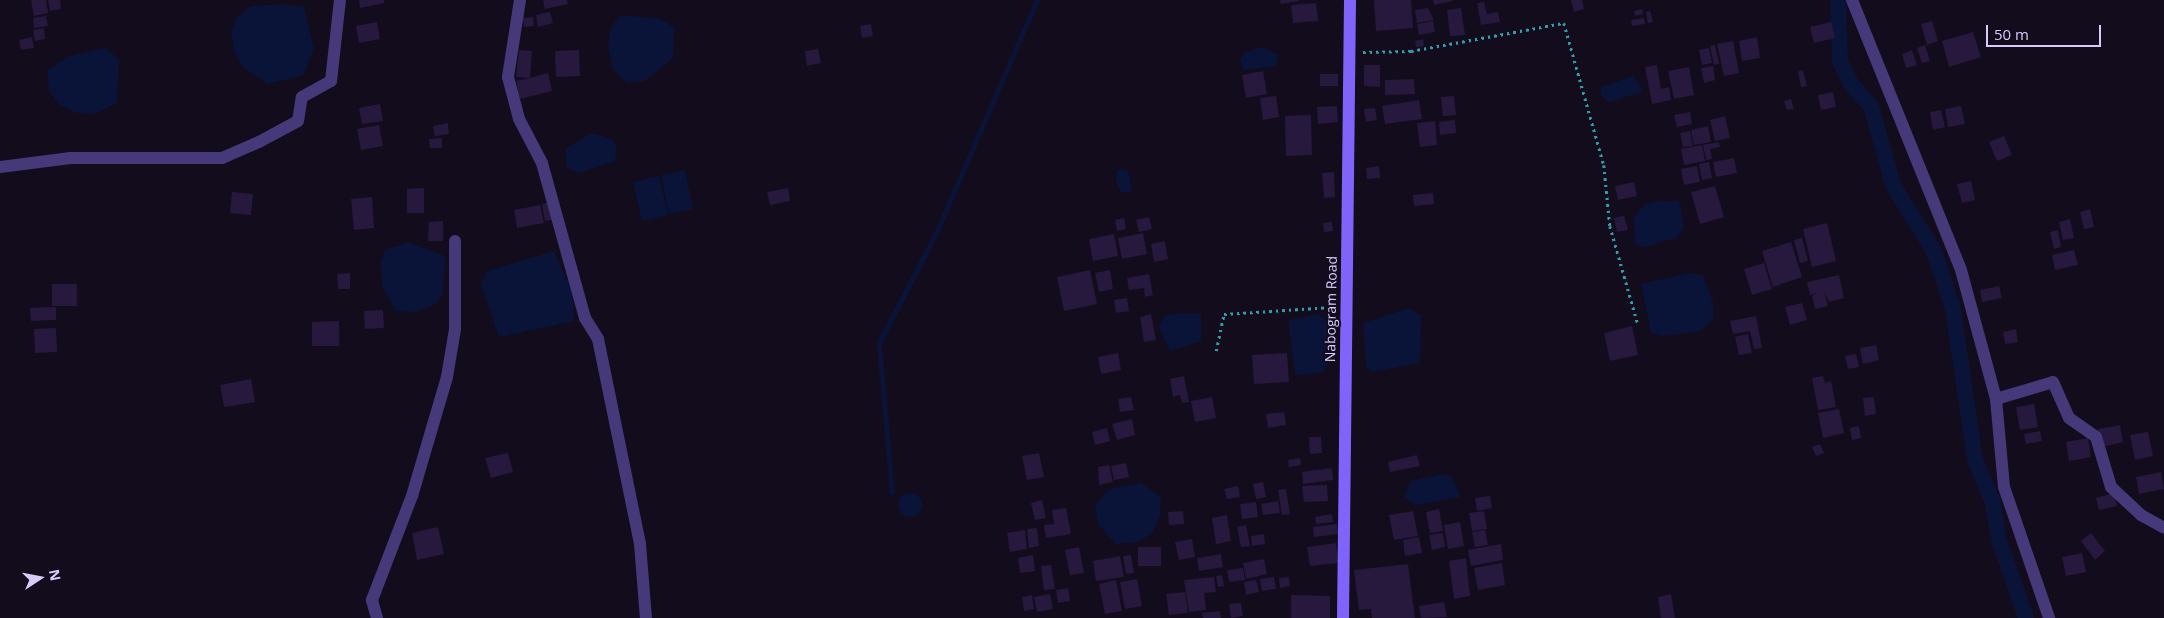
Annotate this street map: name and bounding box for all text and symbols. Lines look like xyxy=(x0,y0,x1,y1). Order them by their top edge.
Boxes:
scale bar xyxy=(1989,15,2104,47)
text: 50 m xyxy=(1994,24,2029,44)
street label: Nabogram Road xyxy=(1322,256,1340,362)
north arrow xyxy=(15,553,65,603)
text: N xyxy=(45,568,66,582)

